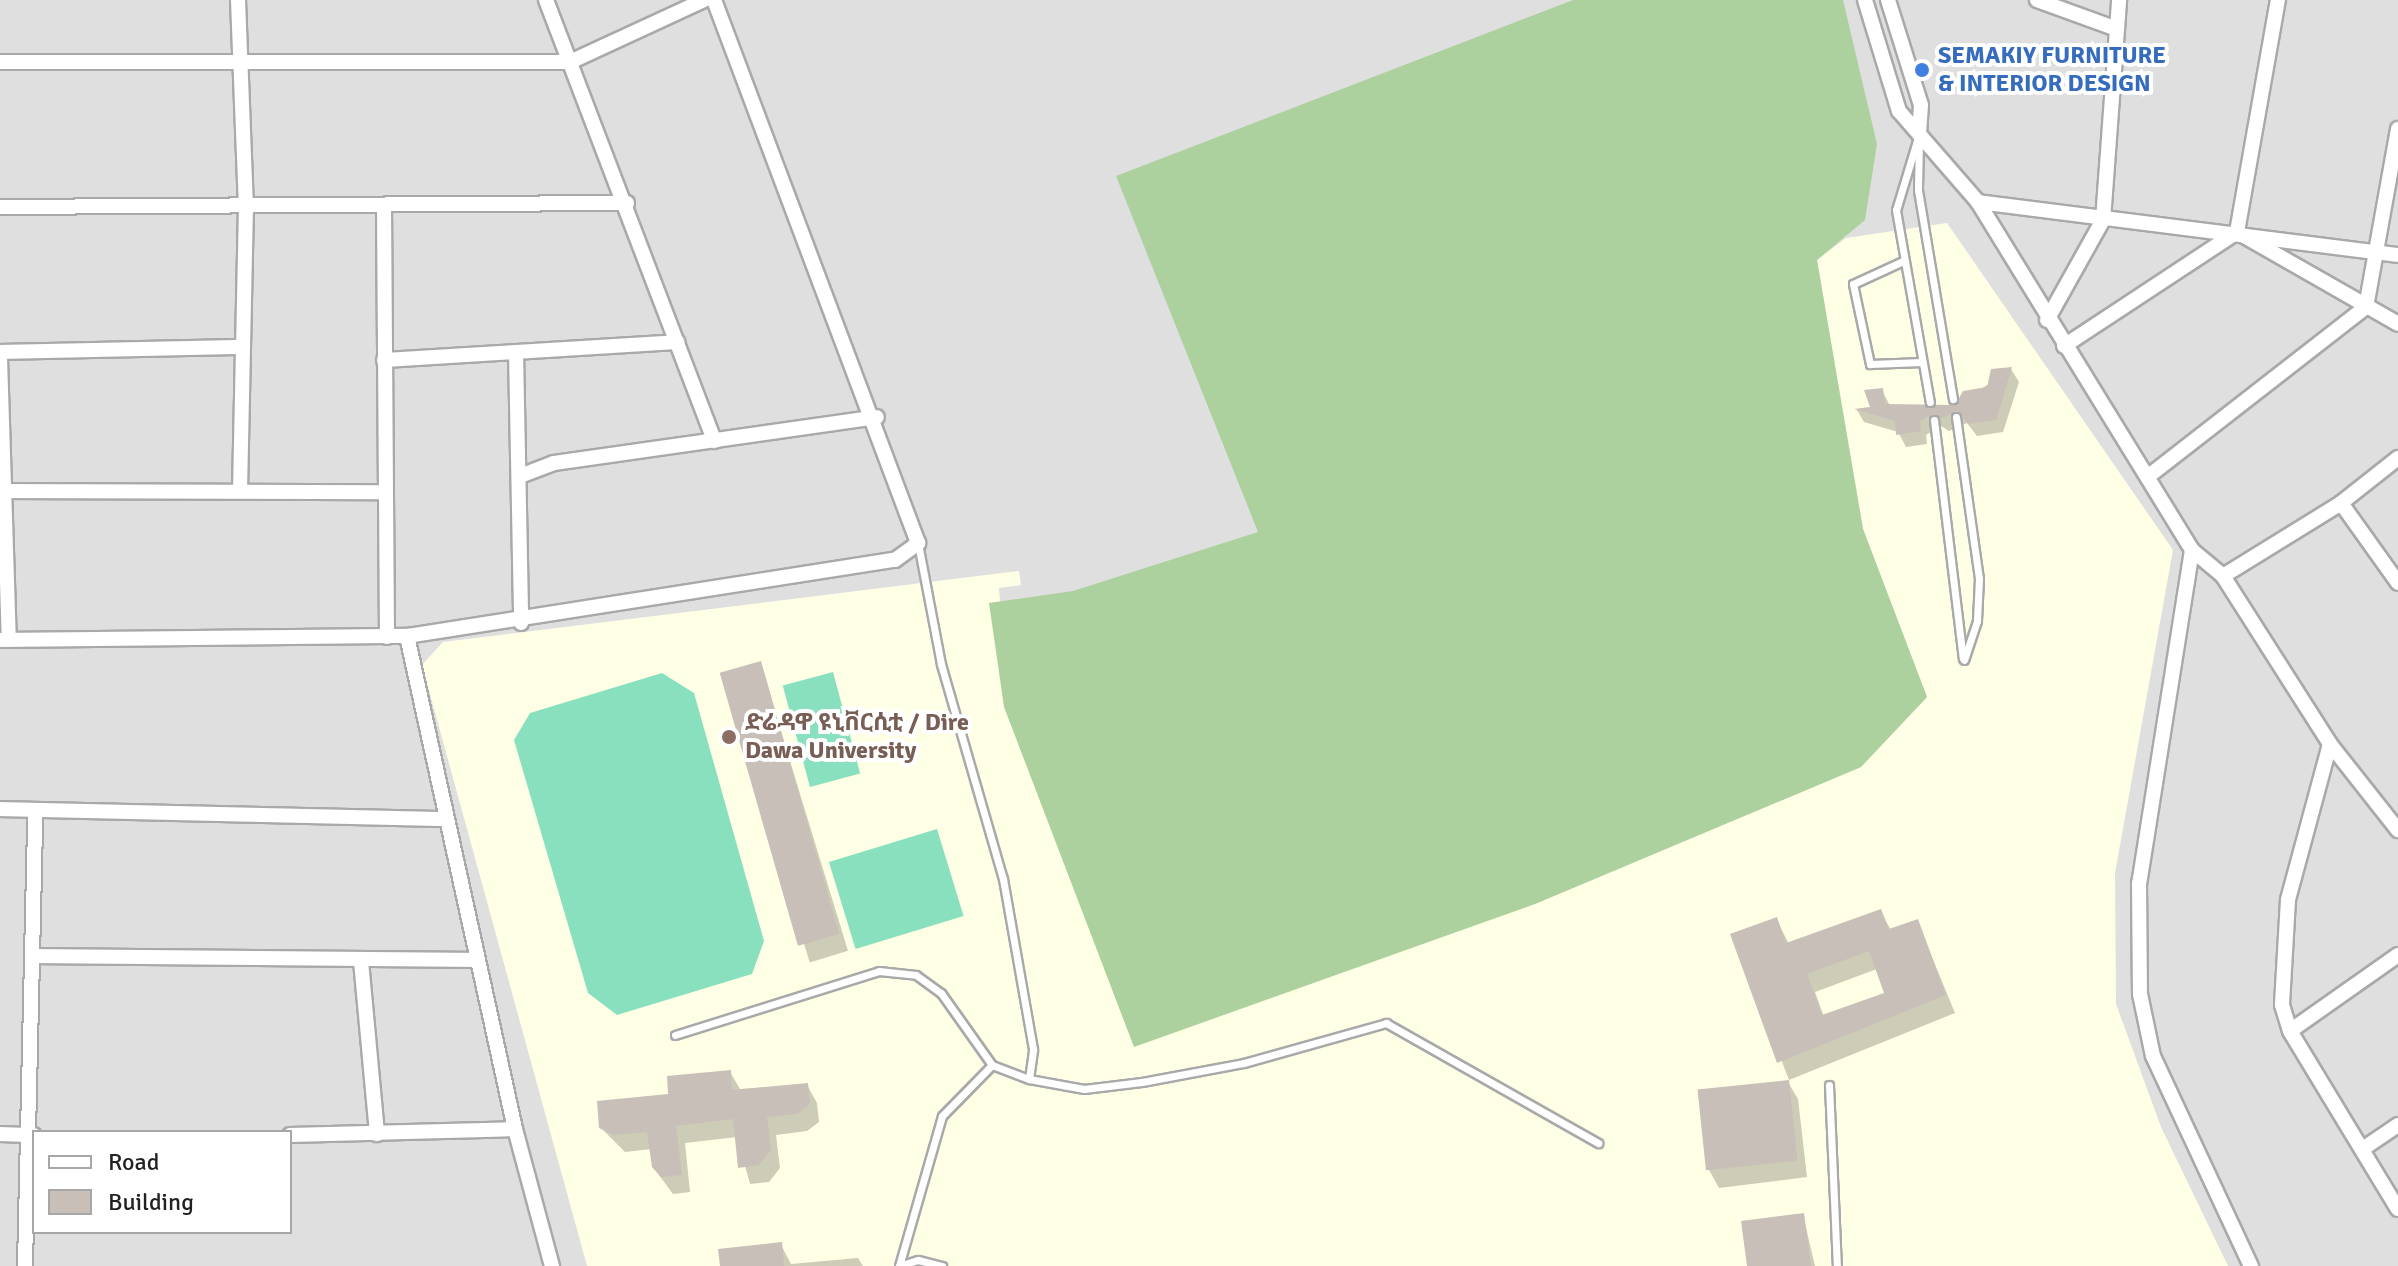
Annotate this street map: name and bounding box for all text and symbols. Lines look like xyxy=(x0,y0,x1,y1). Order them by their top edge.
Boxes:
place label: SEMAKIY FURNITURE & INTERIOR DESIGN xyxy=(1938,42,2166,98)
marker: SEMAKIY FURNITURE & INTERIOR DESIGN xyxy=(1913,61,1931,79)
place label: ድሬዳዋ ዩኒቨርሲቲ / Dire Dawa University xyxy=(745,709,969,765)
marker: ድሬዳዋ ዩኒቨርሲቲ / Dire Dawa University xyxy=(720,728,738,746)
legend xyxy=(32,1130,292,1234)
text: Road xyxy=(108,1147,159,1177)
text: Building xyxy=(108,1187,194,1217)

